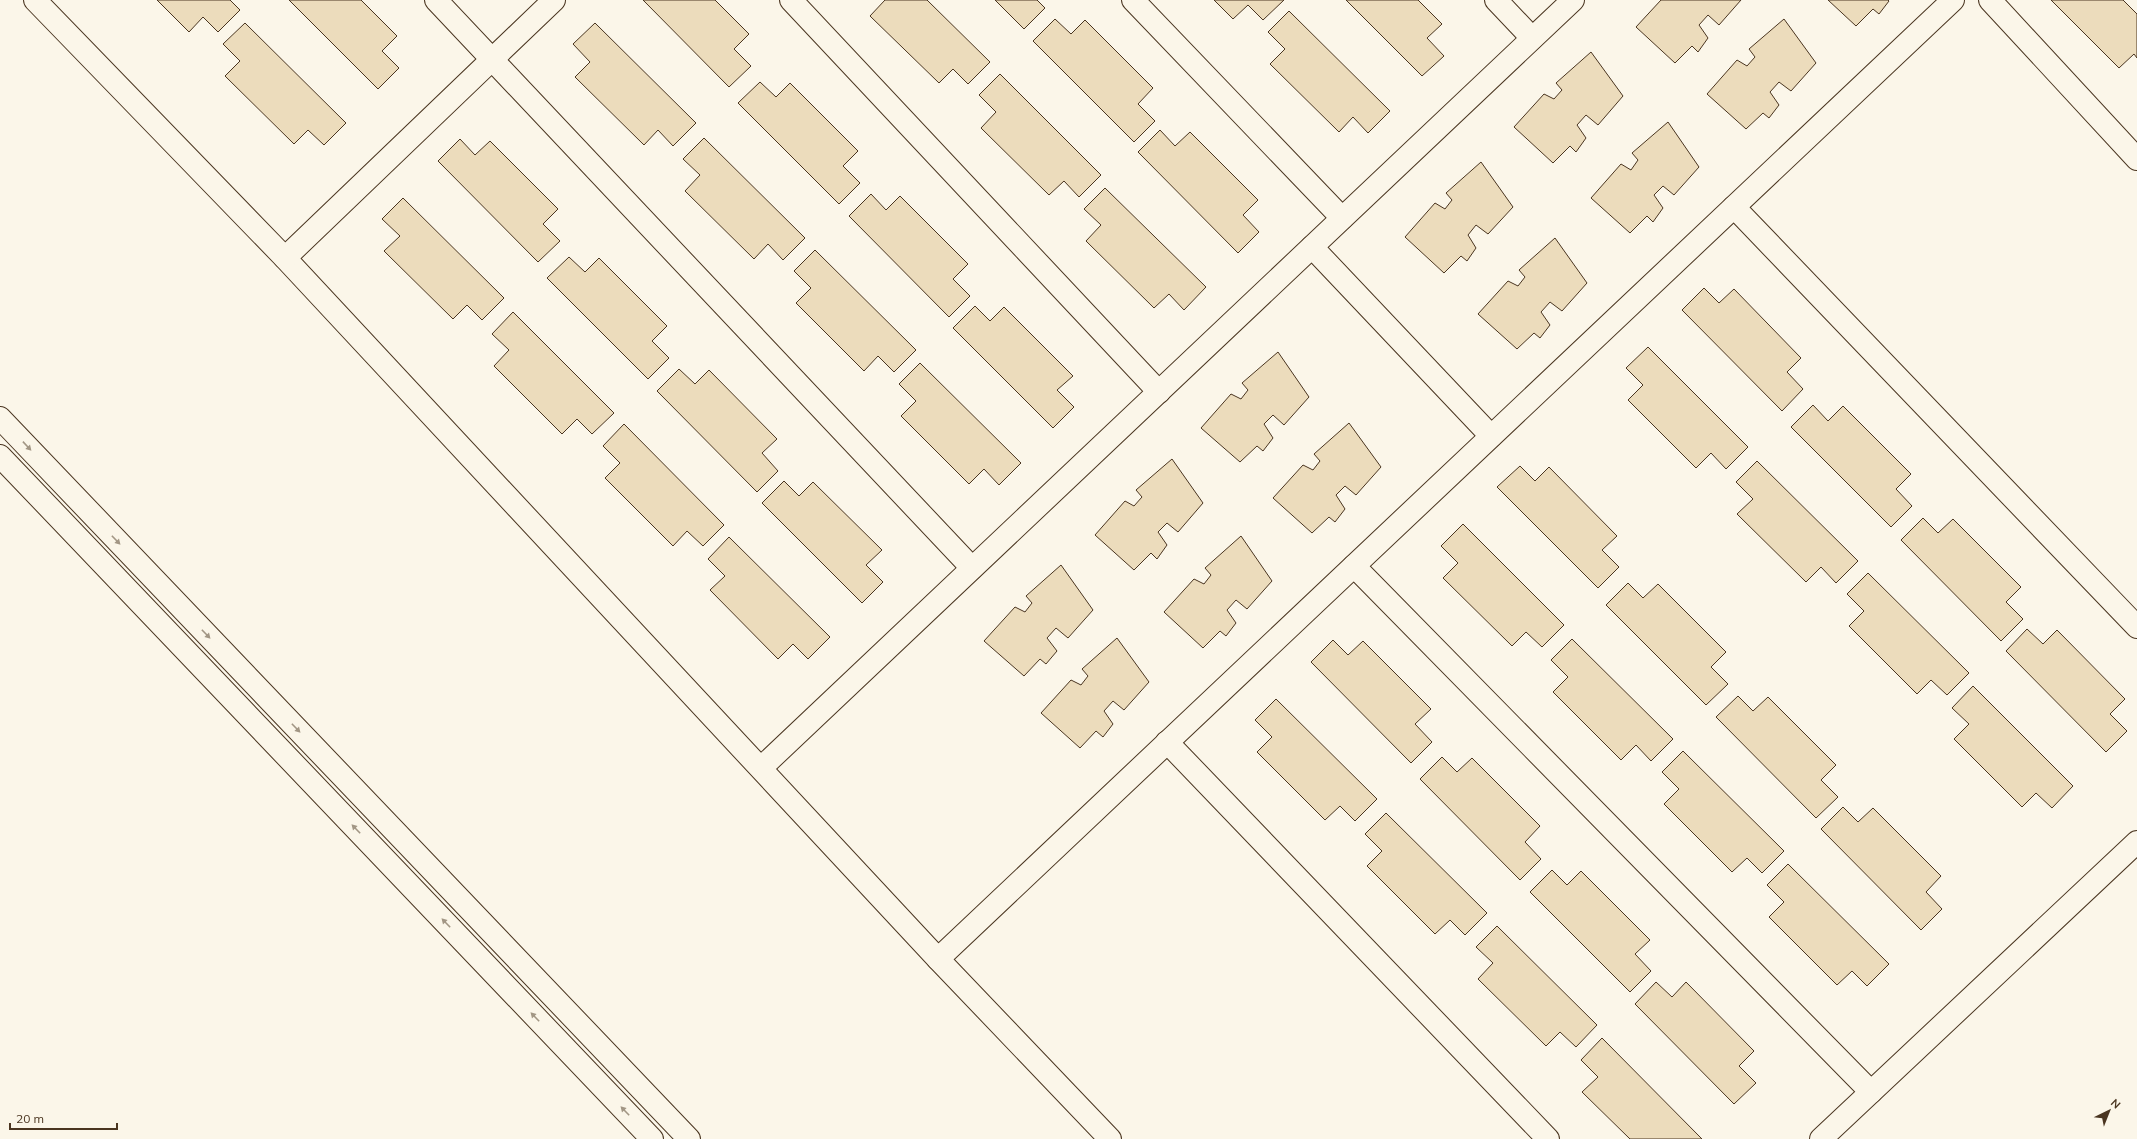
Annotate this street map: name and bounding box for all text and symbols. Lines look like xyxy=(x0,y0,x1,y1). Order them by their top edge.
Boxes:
one-way arrow xyxy=(22,441,32,451)
one-way arrow xyxy=(112,535,121,545)
one-way arrow xyxy=(201,629,211,639)
one-way arrow xyxy=(291,723,301,733)
one-way arrow xyxy=(351,824,361,834)
one-way arrow xyxy=(441,918,450,928)
one-way arrow xyxy=(530,1012,540,1022)
north arrow xyxy=(2089,1091,2129,1131)
text: N xyxy=(2108,1096,2124,1112)
scale bar xyxy=(10,1105,117,1131)
one-way arrow xyxy=(620,1106,630,1116)
text: 20 m xyxy=(16,1111,44,1126)

